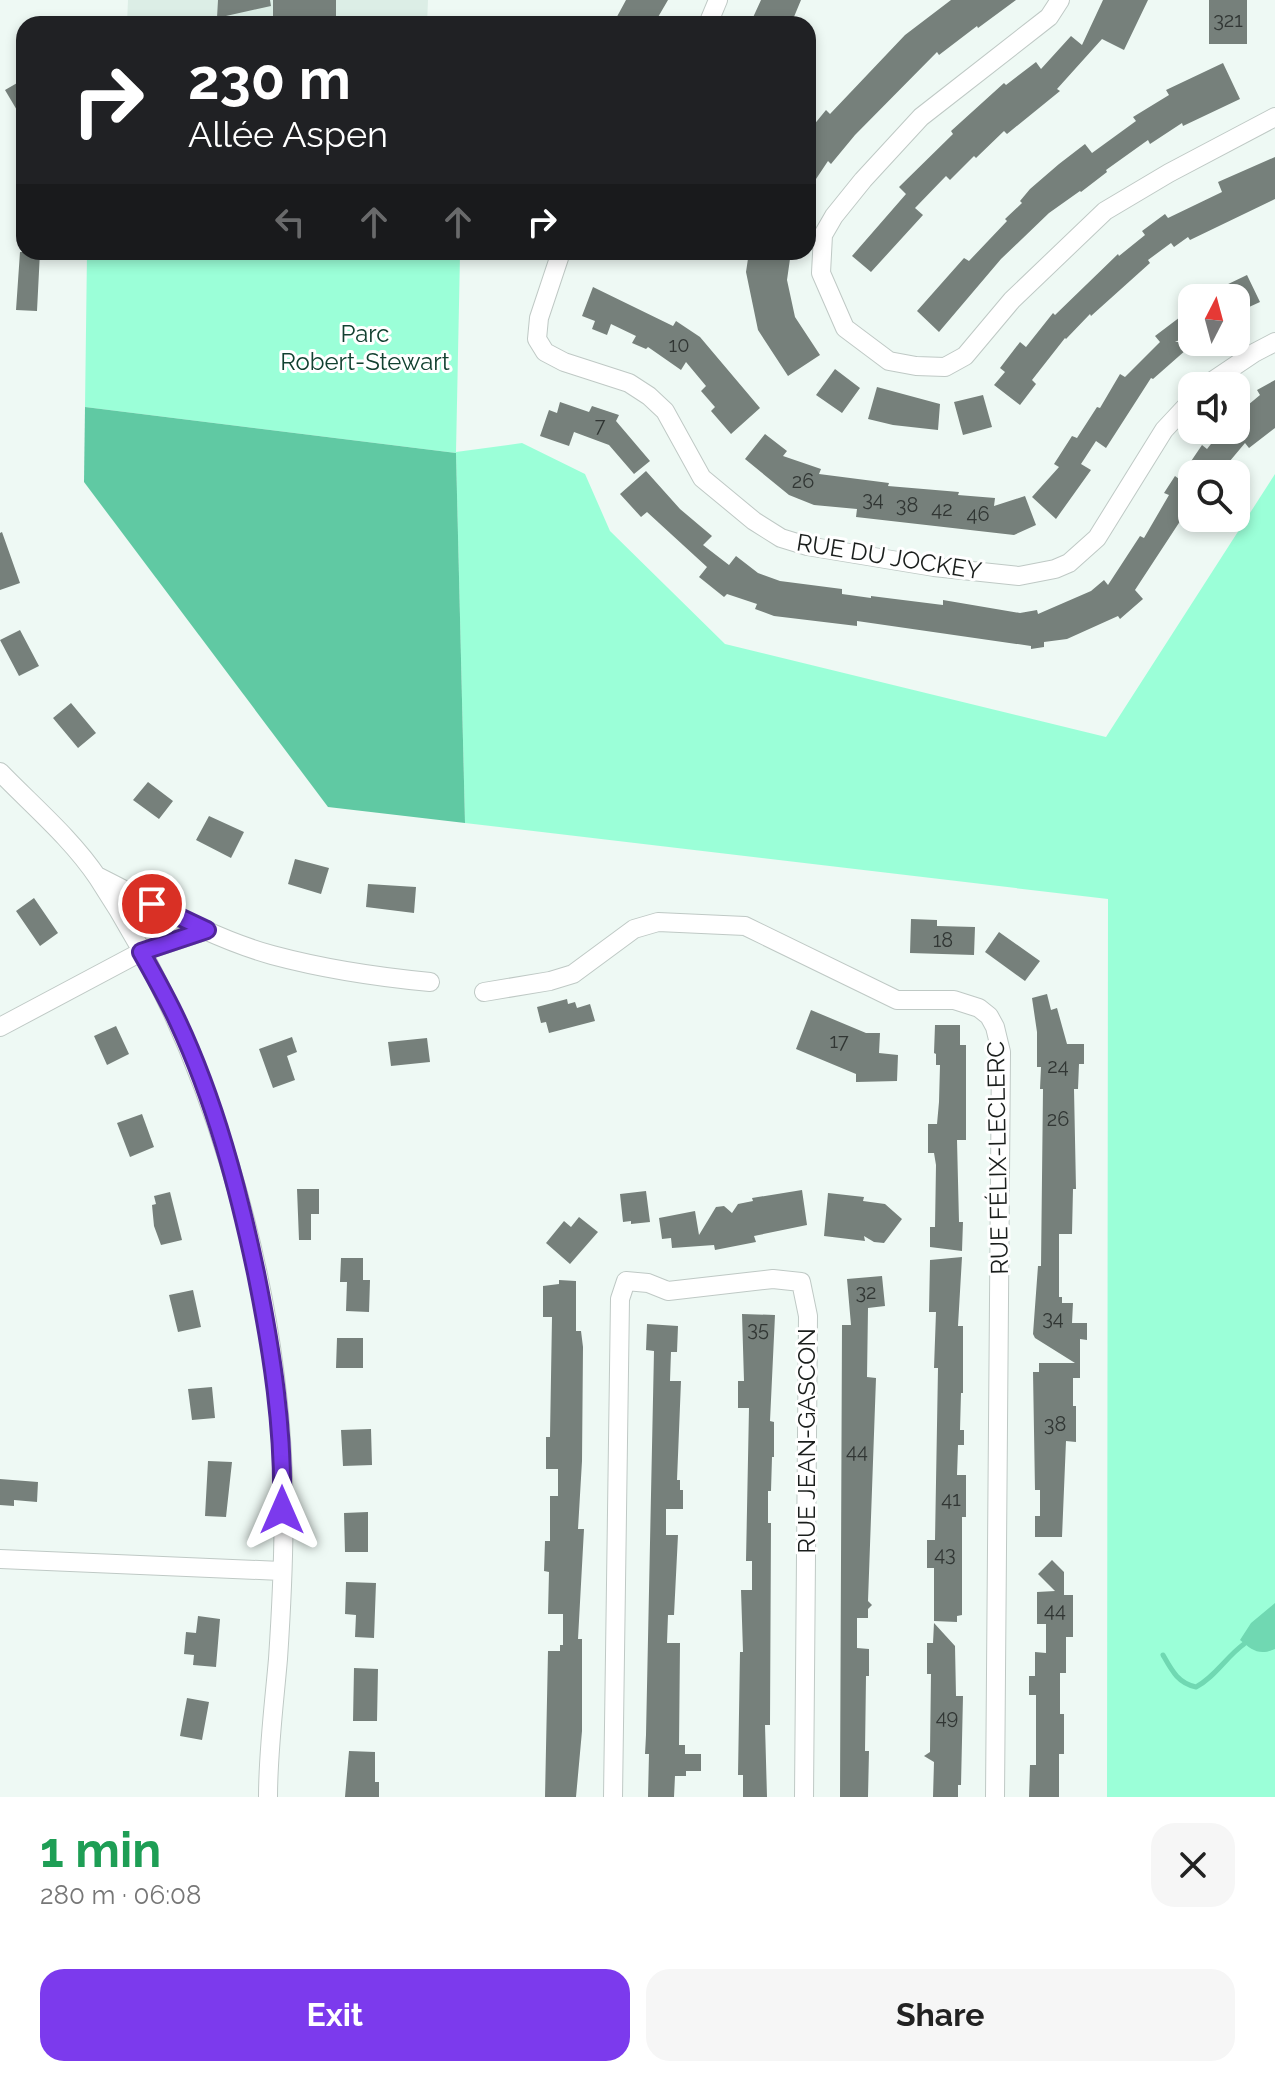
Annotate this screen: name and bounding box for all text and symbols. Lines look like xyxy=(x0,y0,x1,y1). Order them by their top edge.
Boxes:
house number: 321 xyxy=(1213,8,1243,32)
text: 230 m xyxy=(188,46,351,112)
icon: right xyxy=(56,48,160,152)
text: Allée Aspen xyxy=(188,113,388,155)
icon: left xyxy=(268,200,312,244)
icon: ahead xyxy=(352,200,396,244)
icon: ahead xyxy=(436,200,480,244)
icon: right xyxy=(520,200,564,244)
north arrow xyxy=(1178,284,1250,356)
map controls xyxy=(1178,284,1250,532)
park label: Parc Robert-Stewart xyxy=(280,319,450,376)
house number: 10 xyxy=(669,333,689,357)
button: sound xyxy=(1178,372,1250,444)
house number: 7 xyxy=(595,413,606,437)
button: search xyxy=(1178,460,1250,532)
house number: 26 xyxy=(792,469,814,493)
house number: 34 xyxy=(862,487,884,511)
house number: 38 xyxy=(896,493,918,517)
house number: 42 xyxy=(931,497,953,521)
house number: 46 xyxy=(967,502,989,526)
street label: RUE DU JOCKEY xyxy=(794,528,984,586)
pin xyxy=(118,870,186,938)
icon: arrive xyxy=(130,882,174,926)
house number: 18 xyxy=(933,928,953,952)
house number: 17 xyxy=(829,1029,849,1053)
street label: RUE FÉLIX-LECLERC xyxy=(981,1041,1014,1275)
house number: 24 xyxy=(1047,1054,1069,1078)
house number: 26 xyxy=(1047,1107,1069,1131)
house number: 32 xyxy=(855,1280,877,1304)
house number: 34 xyxy=(1042,1306,1064,1330)
house number: 35 xyxy=(747,1317,769,1341)
street label: RUE JEAN-GASCON xyxy=(792,1328,821,1554)
house number: 38 xyxy=(1044,1412,1066,1436)
house number: 44 xyxy=(846,1439,868,1463)
position arrow xyxy=(240,1468,324,1552)
house number: 41 xyxy=(941,1487,961,1511)
house number: 43 xyxy=(934,1542,956,1566)
house number: 44 xyxy=(1044,1598,1066,1622)
house number: 49 xyxy=(936,1705,958,1729)
text: 1 min xyxy=(40,1822,161,1878)
button: close xyxy=(1151,1823,1235,1907)
text: 280 m · 06:08 xyxy=(40,1880,201,1910)
button: Exit xyxy=(40,1969,630,2061)
button: Share xyxy=(646,1969,1235,2061)

